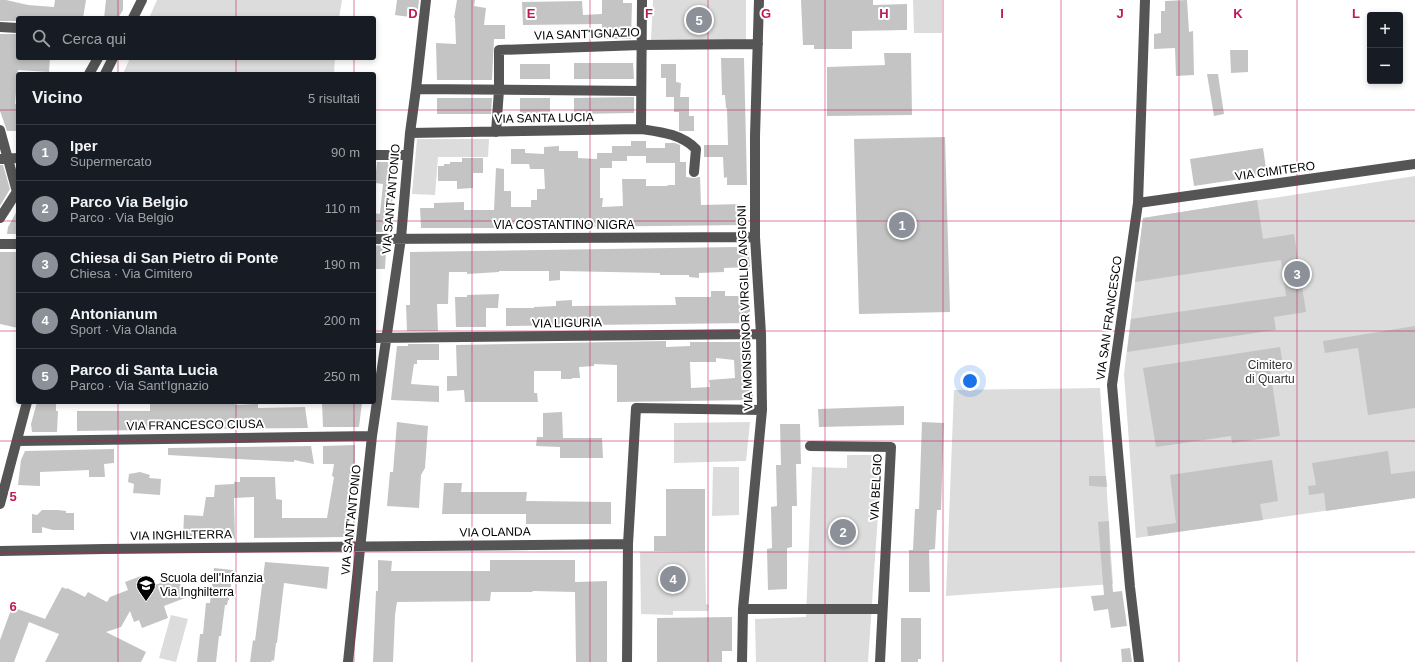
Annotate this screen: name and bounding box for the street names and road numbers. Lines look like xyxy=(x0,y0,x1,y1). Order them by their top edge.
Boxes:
street label: VIA SANT'IGNAZIO xyxy=(534,25,640,43)
street label: VIA SANTA LUCIA xyxy=(494,110,594,126)
street label: VIA SANT'ANTONIO xyxy=(379,143,403,255)
street label: VIA CIMITERO xyxy=(1234,158,1316,184)
street label: VIA MONSIGNOR VIRGILIO ANGIONI xyxy=(734,205,756,411)
street label: VIA COSTANTINO NIGRA xyxy=(493,218,635,232)
street label: VIA SAN FRANCESCO xyxy=(1093,255,1125,381)
street label: VIA LIGURIA xyxy=(532,315,602,331)
street label: VIA FRANCESCO CIUSA xyxy=(126,417,264,433)
street label: VIA BELGIO xyxy=(867,453,885,521)
street label: VIA SANT'ANTONIO xyxy=(338,464,364,576)
street label: VIA OLANDA xyxy=(459,524,531,540)
street label: VIA INGHILTERRA xyxy=(130,527,232,543)

